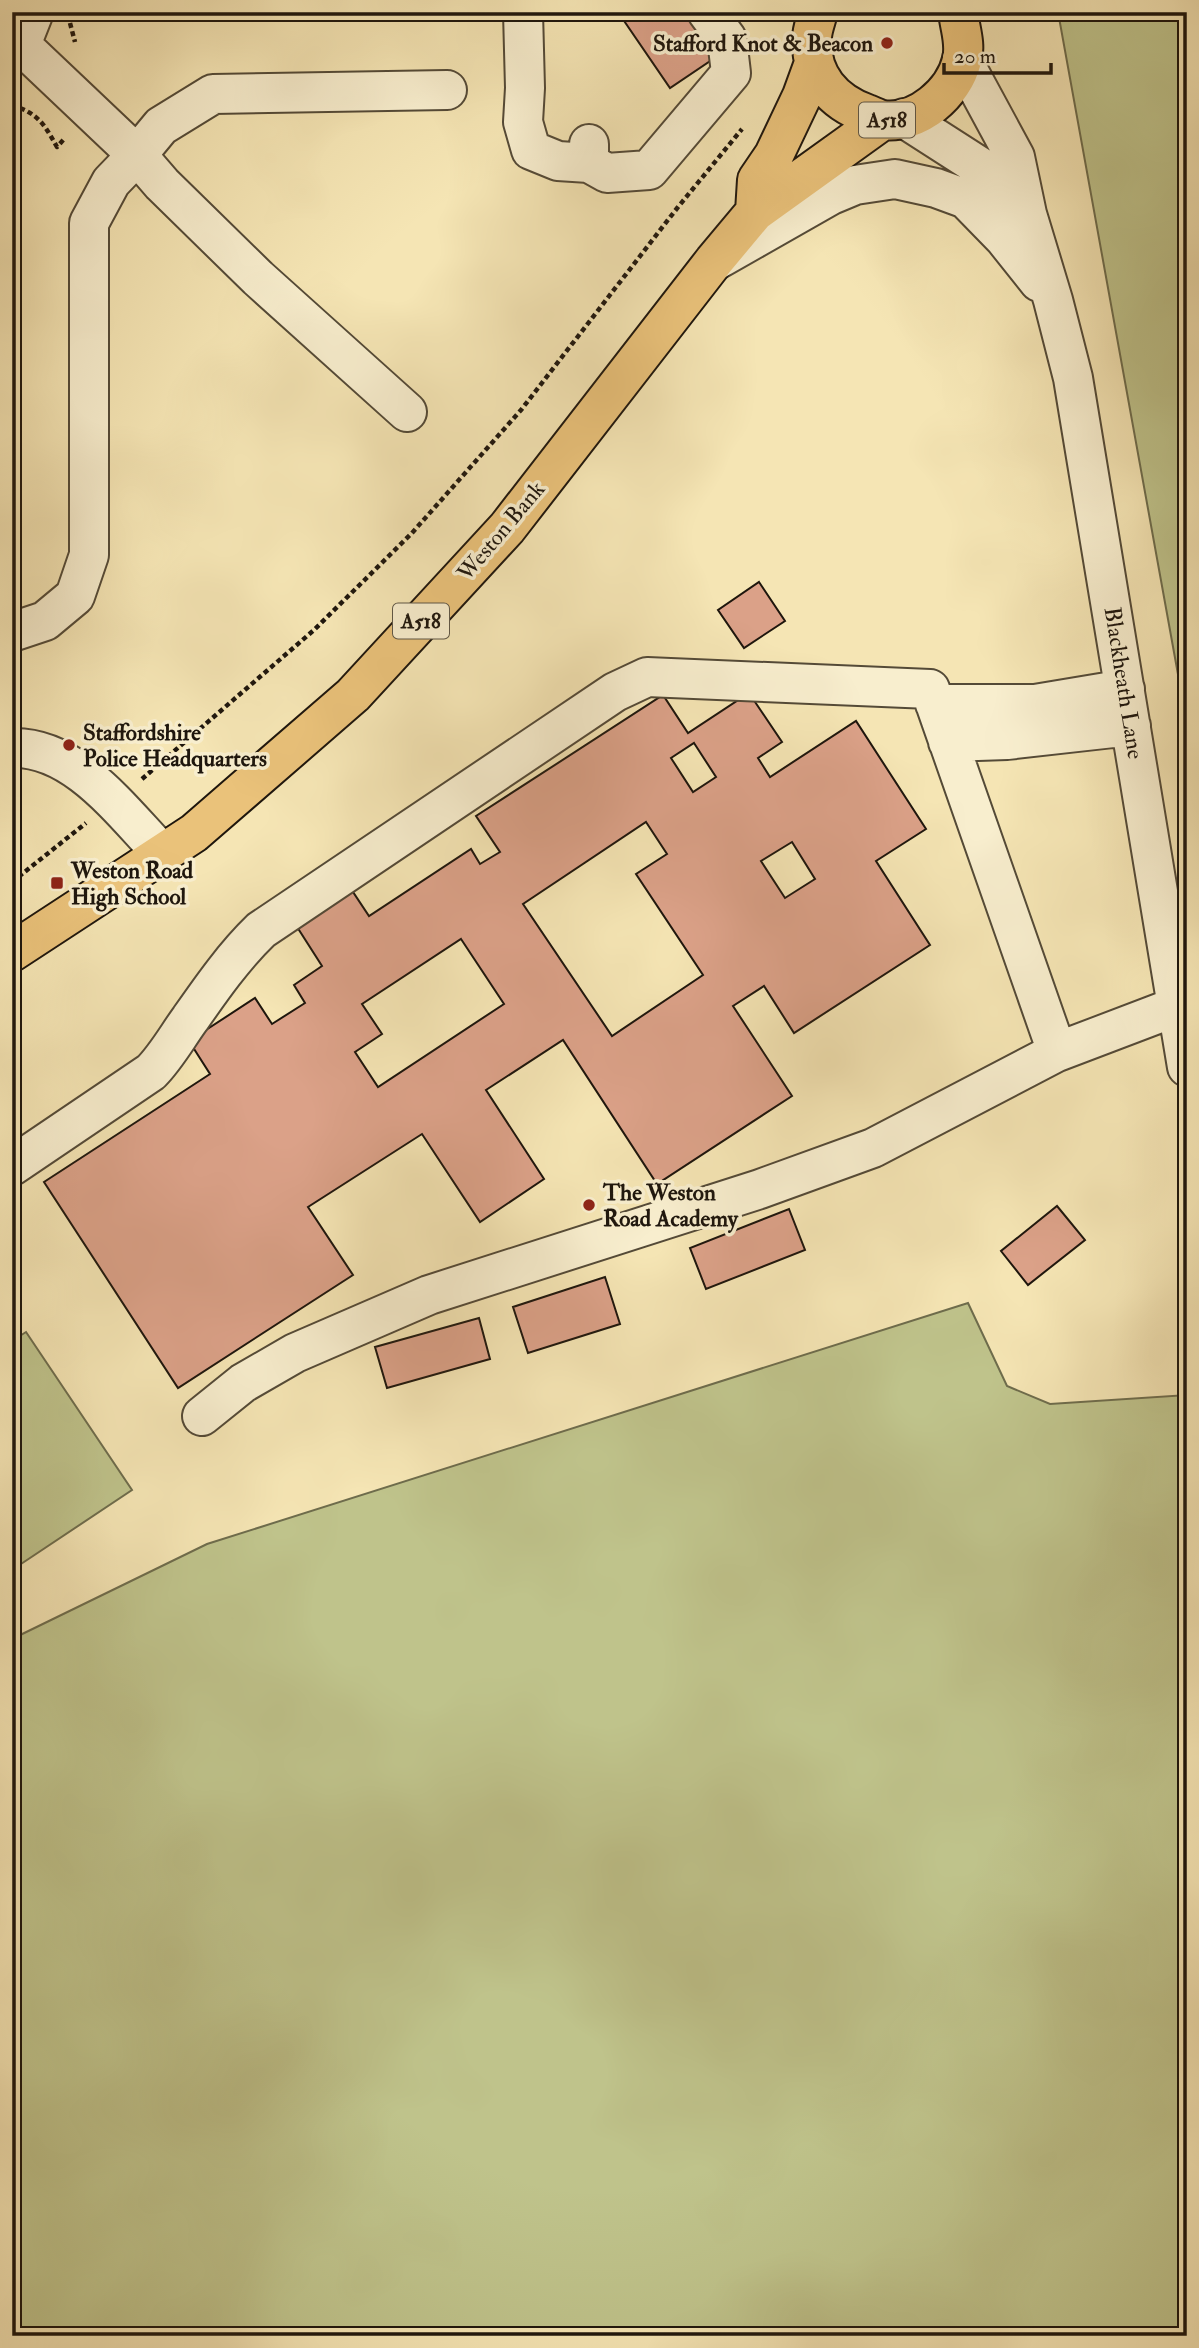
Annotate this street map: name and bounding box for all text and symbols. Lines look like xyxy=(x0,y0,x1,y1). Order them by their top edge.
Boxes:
place label: Stafford Knot & Beacon xyxy=(653,29,873,58)
scale bar xyxy=(944,32,1050,76)
marker: Stafford Knot & Beacon xyxy=(879,35,895,51)
text: 20 m xyxy=(954,43,996,70)
road number: A518 xyxy=(859,102,915,138)
street label: Weston Bank xyxy=(450,475,551,588)
road number: A518 xyxy=(393,604,449,638)
street label: Blackheath Lane xyxy=(1098,605,1150,761)
place label: Staffordshire Police Headquarters xyxy=(83,718,267,774)
marker: Staffordshire Police Headquarters xyxy=(61,737,77,753)
place label: Weston Road High School xyxy=(70,856,194,912)
marker: Weston Road High School xyxy=(49,875,65,891)
place label: The Weston Road Academy xyxy=(602,1178,739,1234)
marker: The Weston Road Academy xyxy=(581,1197,597,1213)

